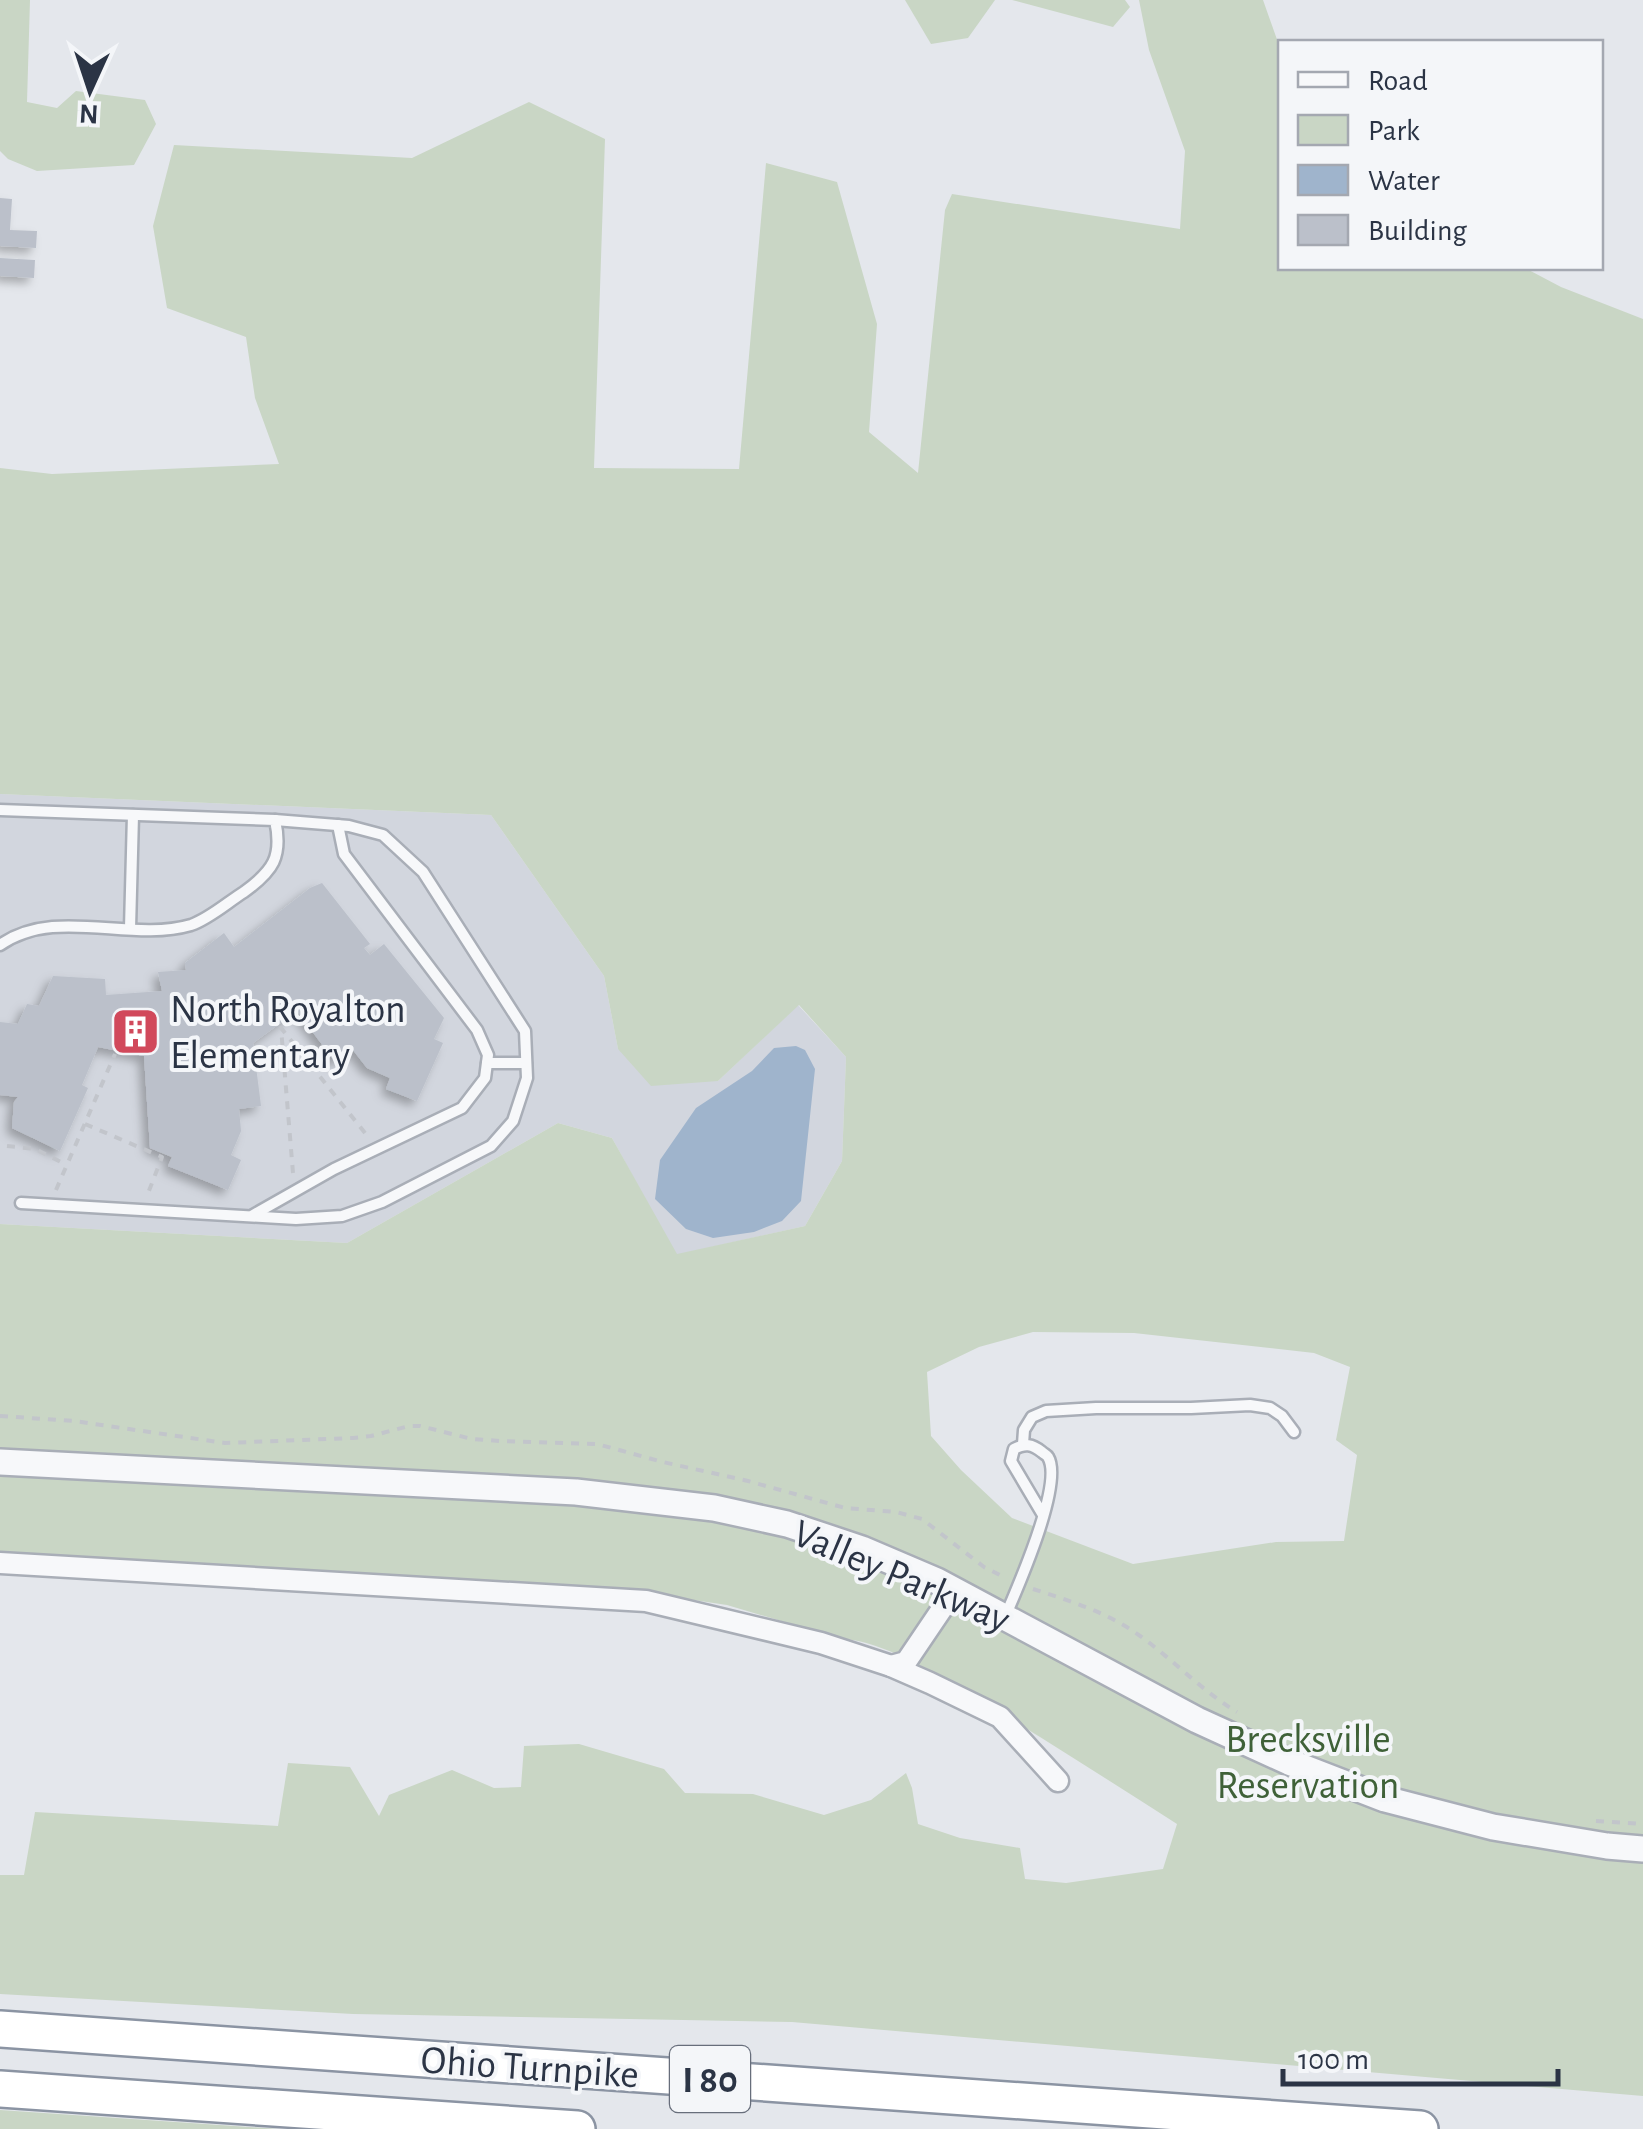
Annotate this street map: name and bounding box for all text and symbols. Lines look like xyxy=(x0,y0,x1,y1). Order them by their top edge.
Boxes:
north arrow xyxy=(40,40,140,140)
legend xyxy=(1278,40,1603,270)
text: Road xyxy=(1368,66,1428,96)
text: N xyxy=(78,98,99,127)
text: Park xyxy=(1368,116,1420,146)
text: Water xyxy=(1368,166,1440,196)
text: Building xyxy=(1368,216,1467,246)
place label: North Royalton Elementary xyxy=(170,990,406,1076)
building icon: North Royalton Elementary xyxy=(109,1005,161,1057)
street label: Valley Parkway xyxy=(787,1513,1015,1640)
park label: Brecksville Reservation xyxy=(1217,1720,1399,1806)
scale bar xyxy=(1283,2024,1558,2086)
street label: Ohio Turnpike xyxy=(420,2040,640,2096)
text: 100 m xyxy=(1298,2045,1369,2075)
road number: I 80 xyxy=(670,2046,750,2112)

